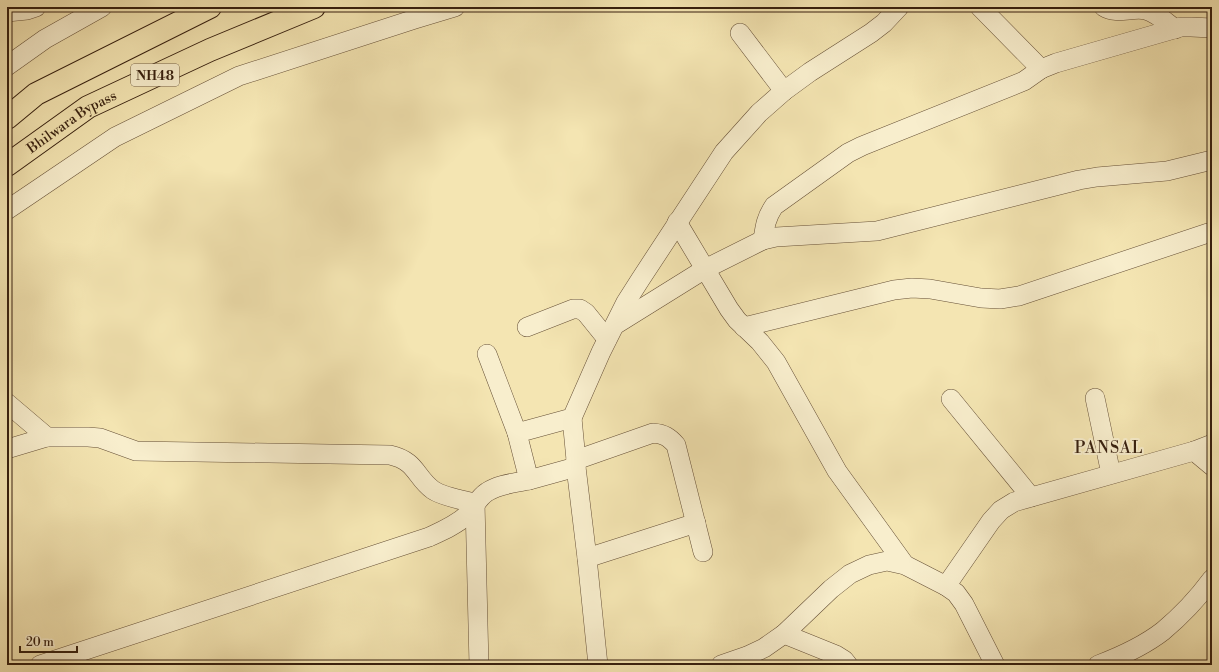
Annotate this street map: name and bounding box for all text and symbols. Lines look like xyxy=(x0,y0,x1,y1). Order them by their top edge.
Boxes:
road number: NH48 xyxy=(131,64,179,86)
street label: Bhilwara Bypass xyxy=(23,87,120,158)
district label: PANSAL xyxy=(1075,438,1143,458)
scale bar xyxy=(20,628,77,654)
text: 20 m xyxy=(26,635,54,650)

